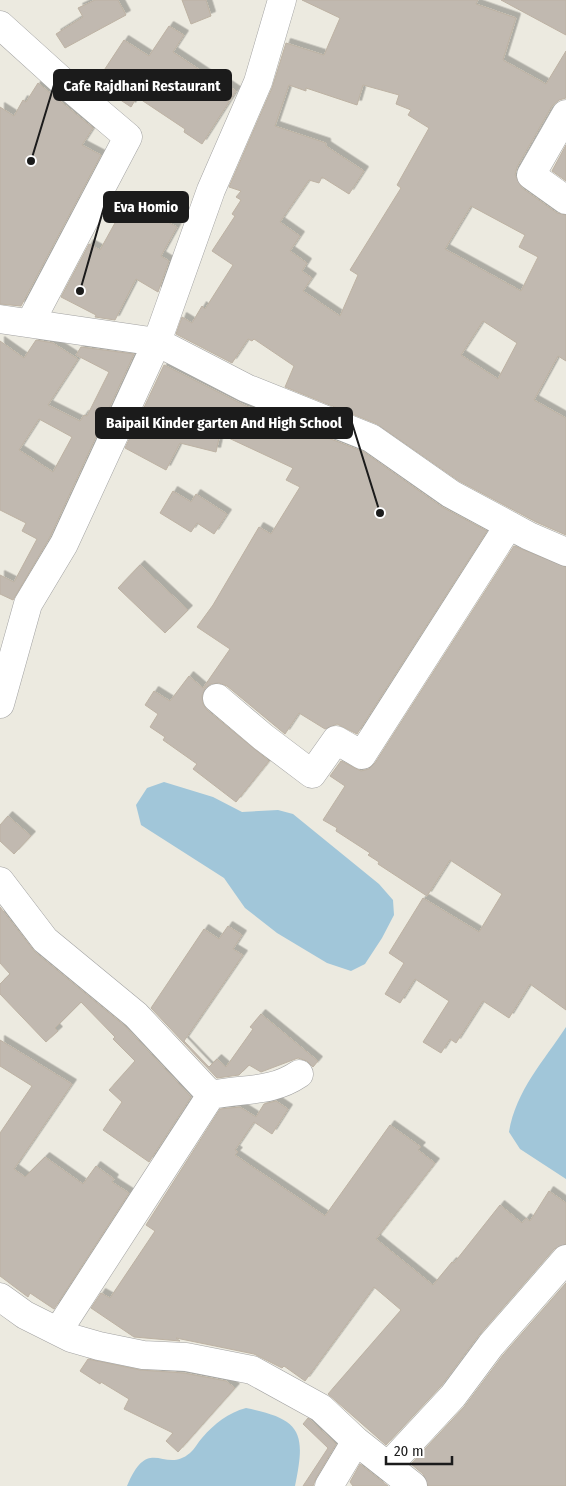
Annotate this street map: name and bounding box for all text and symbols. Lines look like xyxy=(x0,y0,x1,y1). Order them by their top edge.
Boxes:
callout: Cafe Rajdhani Restaurant xyxy=(54,70,231,100)
text: Cafe Rajdhani Restaurant xyxy=(64,77,221,95)
callout: Eva Homio xyxy=(104,192,188,222)
text: Eva Homio xyxy=(114,198,178,216)
callout: Baipail Kinder garten And High School xyxy=(96,408,352,438)
text: Baipail Kinder garten And High School xyxy=(106,414,343,432)
scale bar xyxy=(386,1434,452,1466)
text: 20 m xyxy=(394,1442,424,1460)

